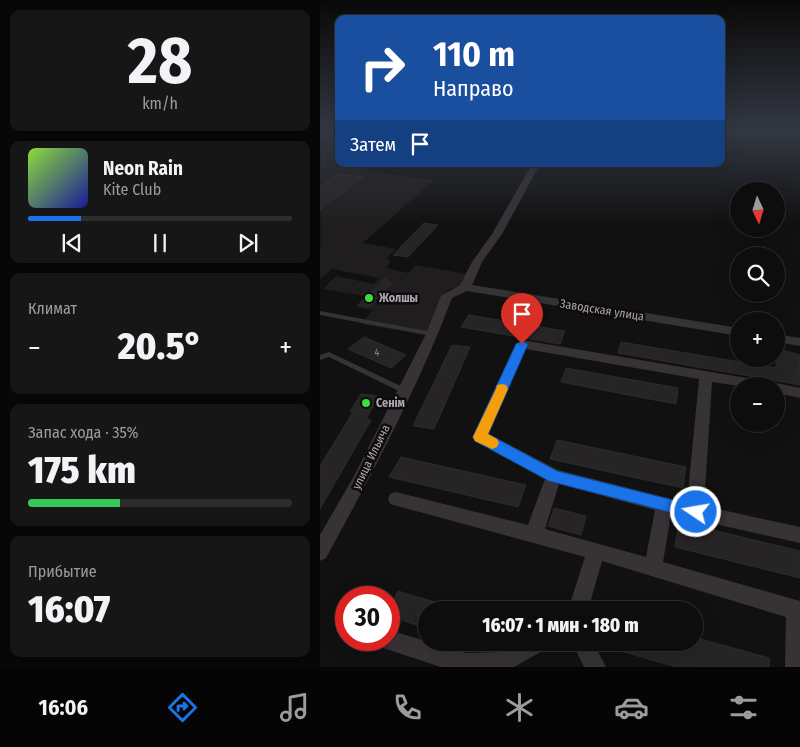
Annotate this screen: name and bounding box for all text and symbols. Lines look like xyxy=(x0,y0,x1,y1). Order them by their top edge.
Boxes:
text: 28 xyxy=(128,22,192,100)
text: 110 m xyxy=(433,33,515,75)
icon: right xyxy=(350,35,415,100)
text: Направо xyxy=(433,75,514,102)
text: km/h xyxy=(142,94,178,113)
icon: arrive xyxy=(406,130,434,158)
text: Затем xyxy=(350,133,396,156)
text: Neon Rain xyxy=(103,157,183,180)
text: Kite Club xyxy=(103,180,161,199)
north arrow xyxy=(730,182,785,238)
map controls xyxy=(730,182,785,432)
icon: previous xyxy=(58,229,86,257)
icon: pause xyxy=(146,229,174,257)
icon: next xyxy=(234,229,262,257)
button: search xyxy=(730,247,785,302)
place label: Жолшы xyxy=(378,291,418,305)
marker: Жолшы xyxy=(363,292,375,304)
pin xyxy=(501,293,543,344)
street label: Заводская улица xyxy=(559,296,645,324)
text: Климат xyxy=(28,299,77,318)
icon: arrive xyxy=(508,300,536,328)
button: + xyxy=(730,312,785,367)
text: 20.5° xyxy=(118,323,202,369)
text: − xyxy=(28,331,41,364)
text: + xyxy=(279,331,292,364)
house number: 4 xyxy=(375,347,380,359)
button: − xyxy=(730,377,785,432)
place label: Сенiм xyxy=(376,396,406,410)
marker: Сенiм xyxy=(360,397,372,409)
street label: улица Ильича xyxy=(349,422,393,492)
text: Запас хода · 35% xyxy=(28,423,139,442)
text: 175 km xyxy=(28,447,136,493)
position arrow xyxy=(669,485,721,537)
text: Прибытие xyxy=(28,562,97,581)
text: 16:07 xyxy=(28,586,110,632)
speed limit sign: 30 xyxy=(335,586,400,651)
text: 16:07 · 1 мин · 180 m xyxy=(482,614,639,637)
icon: directions xyxy=(165,690,200,725)
icon: music xyxy=(277,690,312,725)
icon: phone xyxy=(390,690,425,725)
icon: climate xyxy=(502,690,537,725)
icon: car xyxy=(614,690,649,725)
icon: filters xyxy=(726,690,761,725)
text: 16:06 xyxy=(39,694,88,721)

